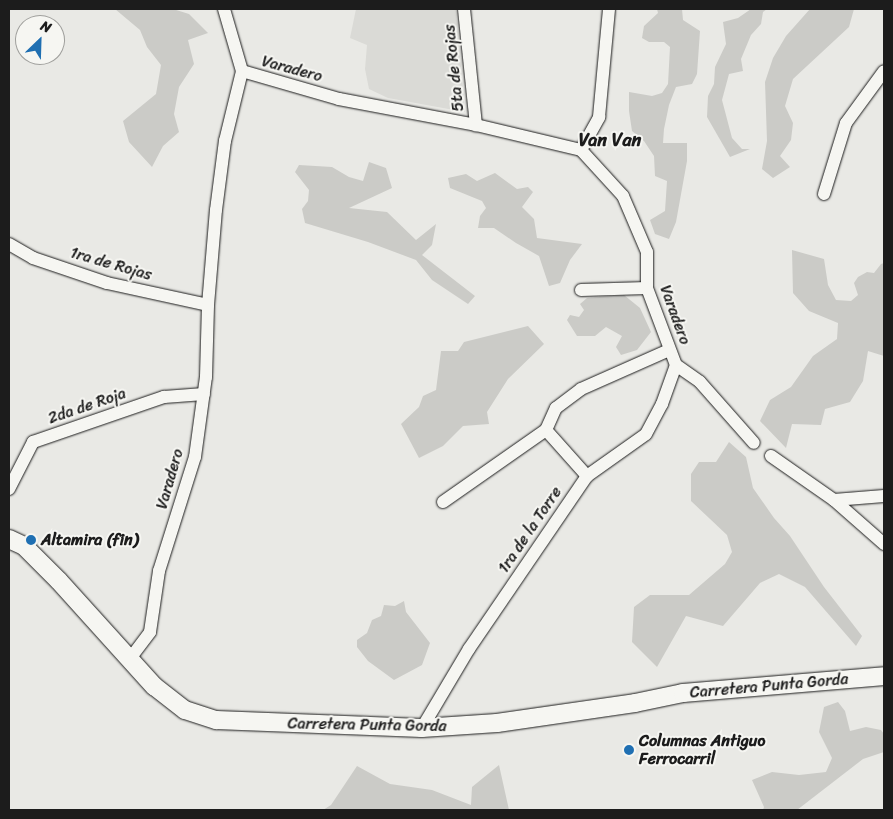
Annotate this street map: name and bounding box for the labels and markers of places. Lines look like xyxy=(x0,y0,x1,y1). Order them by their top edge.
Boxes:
place label: Altamira (fin) xyxy=(41,530,138,550)
marker: Altamira (fin) xyxy=(25,534,37,546)
place label: Columnas Antiguo Ferrocarril xyxy=(639,731,766,769)
marker: Columnas Antiguo Ferrocarril xyxy=(623,744,635,756)

